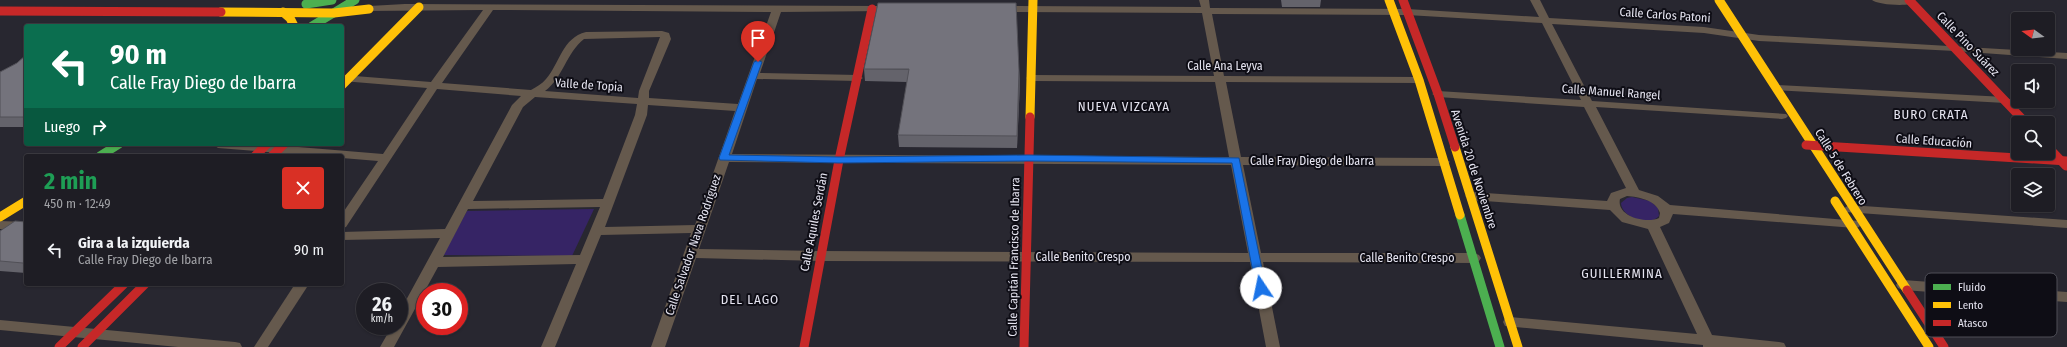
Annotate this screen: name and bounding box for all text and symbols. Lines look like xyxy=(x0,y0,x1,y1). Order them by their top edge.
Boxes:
street label: Calle Carlos Patoni xyxy=(1619,5,1711,25)
street label: Calle Pino Suárez xyxy=(1934,9,2002,79)
north arrow xyxy=(2011,12,2055,56)
map controls xyxy=(2011,12,2055,212)
pin xyxy=(741,21,775,62)
icon: arrive xyxy=(747,27,769,49)
text: 90 m xyxy=(110,38,167,71)
icon: left xyxy=(44,40,96,92)
street label: Calle Ana Leyva xyxy=(1187,59,1263,73)
button: sound xyxy=(2011,64,2055,108)
text: Calle Fray Diego de Ibarra xyxy=(110,72,296,94)
street label: Valle de Topia xyxy=(555,76,624,94)
street label: Calle Manuel Rangel xyxy=(1561,82,1661,102)
district label: NUEVA VIZCAYA xyxy=(1078,99,1170,114)
street label: Avenida 20 de Noviembre xyxy=(1448,107,1500,231)
district label: BURO CRATA xyxy=(1893,107,1969,122)
icon: right xyxy=(88,116,110,138)
button: search xyxy=(2011,116,2055,160)
text: Luego xyxy=(44,118,80,136)
street label: Calle 5 de Febrero xyxy=(1812,126,1870,208)
street label: Calle Educación xyxy=(1895,131,1973,151)
street label: Calle Fray Diego de Ibarra xyxy=(1250,154,1374,168)
text: 2 min xyxy=(44,167,97,195)
button: close xyxy=(282,167,324,209)
button: layers xyxy=(2011,168,2055,212)
street label: Calle Aquiles Serdán xyxy=(798,172,830,272)
street label: Calle Salvador Nava Rodríguez xyxy=(662,173,724,317)
street label: Calle Capitán Francisco de Ibarra xyxy=(1006,177,1022,337)
text: 450 m · 12:49 xyxy=(44,196,111,211)
text: Gira a la izquierda xyxy=(78,234,190,252)
icon: left xyxy=(44,239,66,261)
text: 90 m xyxy=(294,241,324,259)
street label: Calle Benito Crespo xyxy=(1036,250,1131,264)
street label: Calle Benito Crespo xyxy=(1360,251,1455,265)
text: Calle Fray Diego de Ibarra xyxy=(78,252,213,267)
district label: GUILLERMINA xyxy=(1581,266,1663,281)
position arrow xyxy=(1240,267,1282,309)
legend xyxy=(1925,273,2057,337)
text: Fluido xyxy=(1958,281,1986,294)
speed limit sign: 30 xyxy=(416,283,468,335)
text: 26 xyxy=(372,292,392,316)
district label: DEL LAGO xyxy=(721,292,779,307)
text: Lento xyxy=(1958,299,1983,312)
text: km/h xyxy=(371,313,393,325)
text: Atasco xyxy=(1958,317,1988,330)

